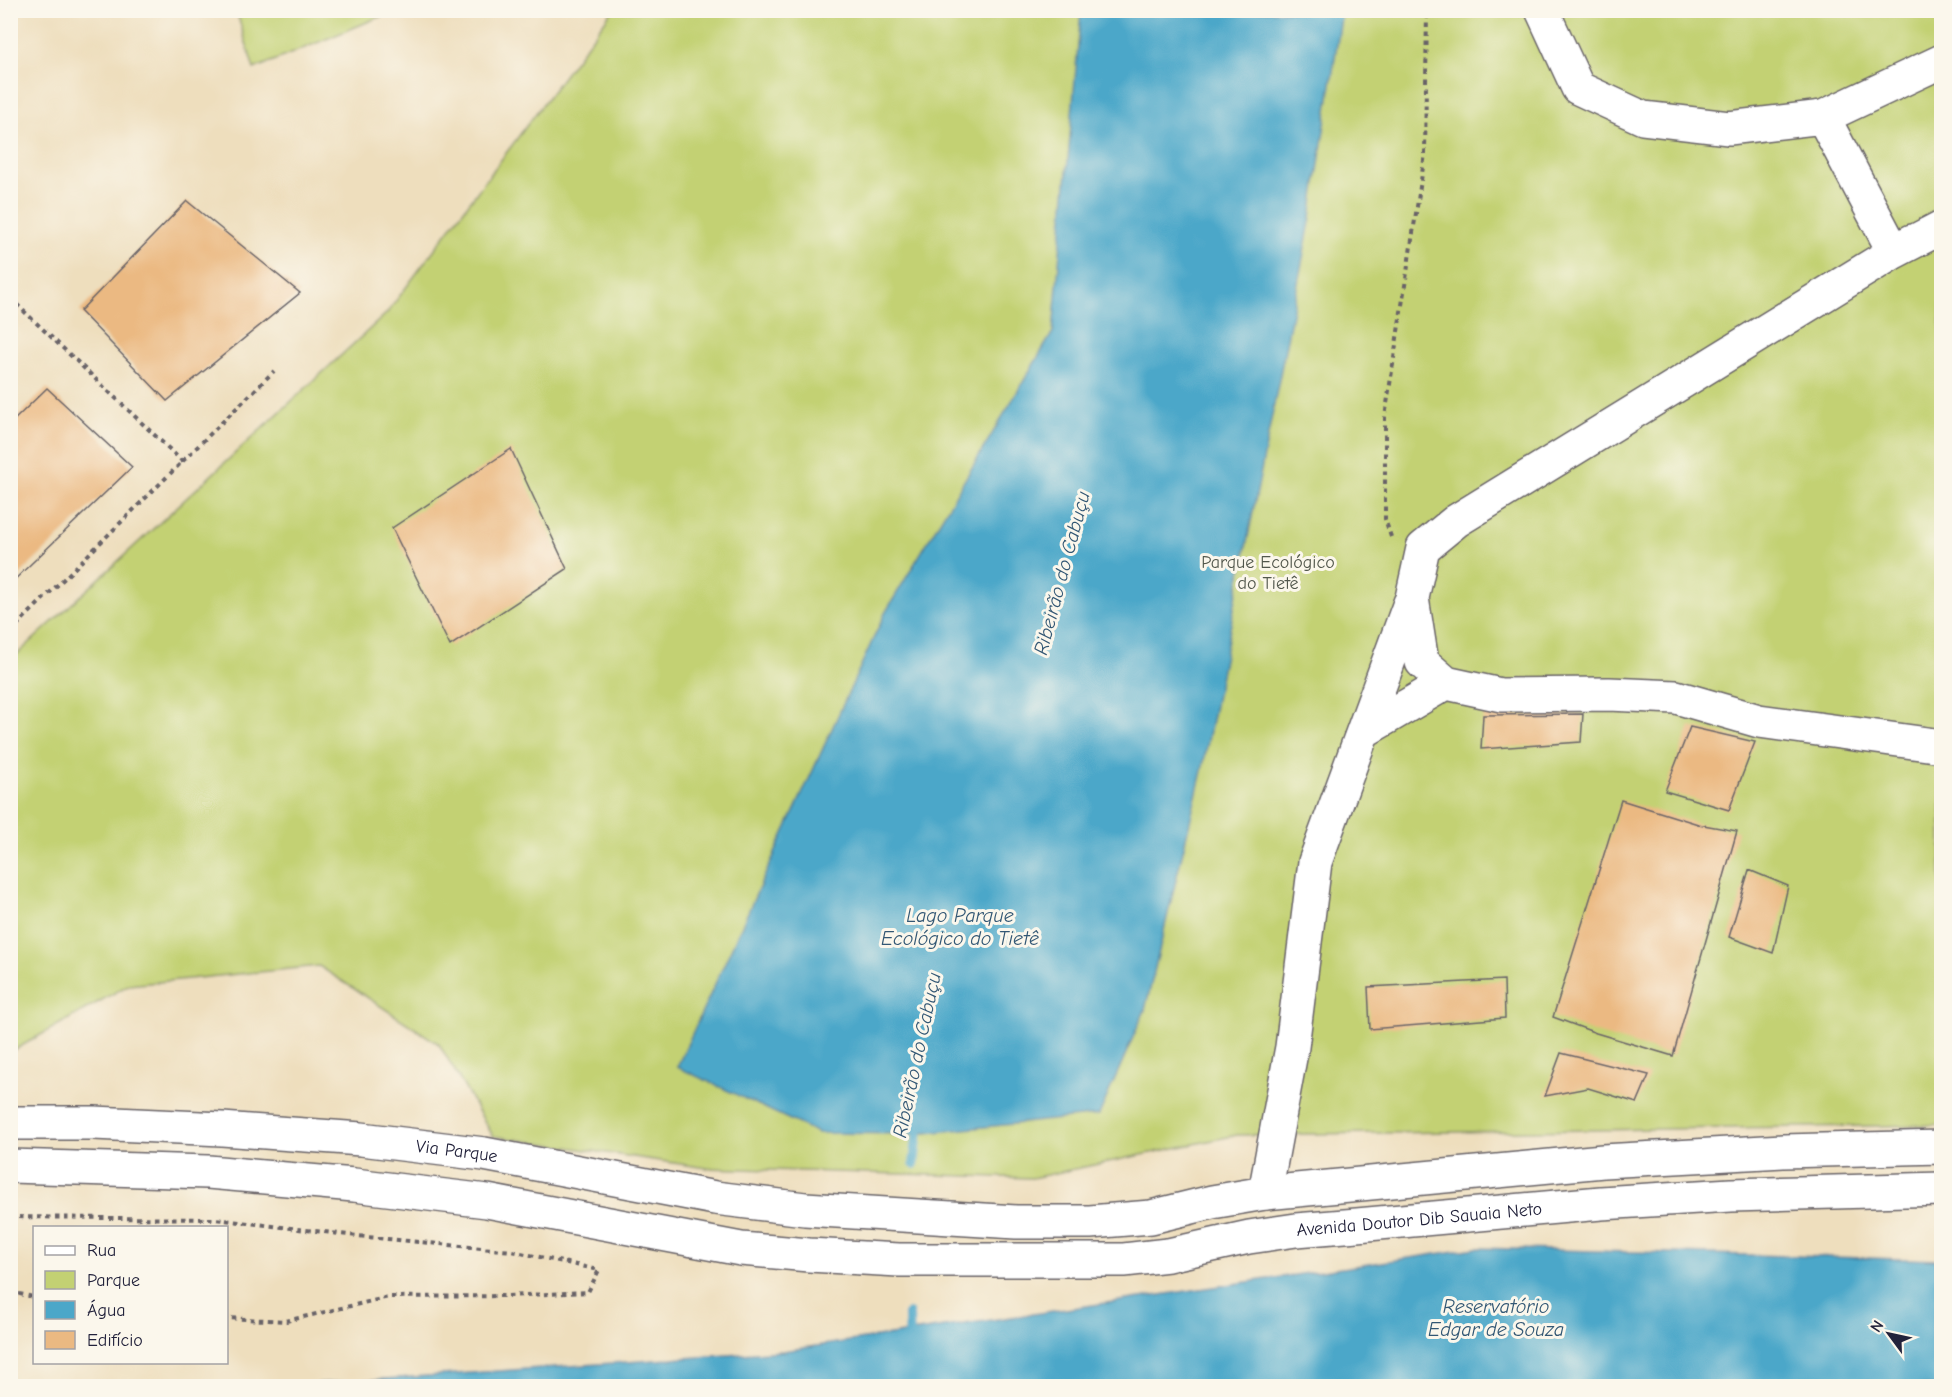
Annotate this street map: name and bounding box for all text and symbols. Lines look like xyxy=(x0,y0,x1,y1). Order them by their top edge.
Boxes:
water label: Ribeirão do Cabuçu xyxy=(1029,489,1095,657)
park label: Parque Ecológico do Tietê xyxy=(1201,552,1335,594)
water label: Lago Parque Ecológico do Tietê xyxy=(881,904,1039,950)
water label: Ribeirão do Cabuçu xyxy=(888,970,946,1140)
street label: Via Parque xyxy=(415,1135,499,1167)
street label: Avenida Doutor Dib Sauaia Neto xyxy=(1296,1198,1543,1240)
legend xyxy=(33,1226,228,1364)
text: Rua xyxy=(87,1240,116,1261)
text: Parque xyxy=(87,1270,140,1291)
water label: Reservatório Edgar de Souza xyxy=(1428,1295,1564,1341)
text: Água xyxy=(87,1299,125,1321)
north arrow xyxy=(1859,1304,1919,1364)
text: N xyxy=(1867,1317,1888,1336)
text: Edifício xyxy=(87,1330,143,1351)

